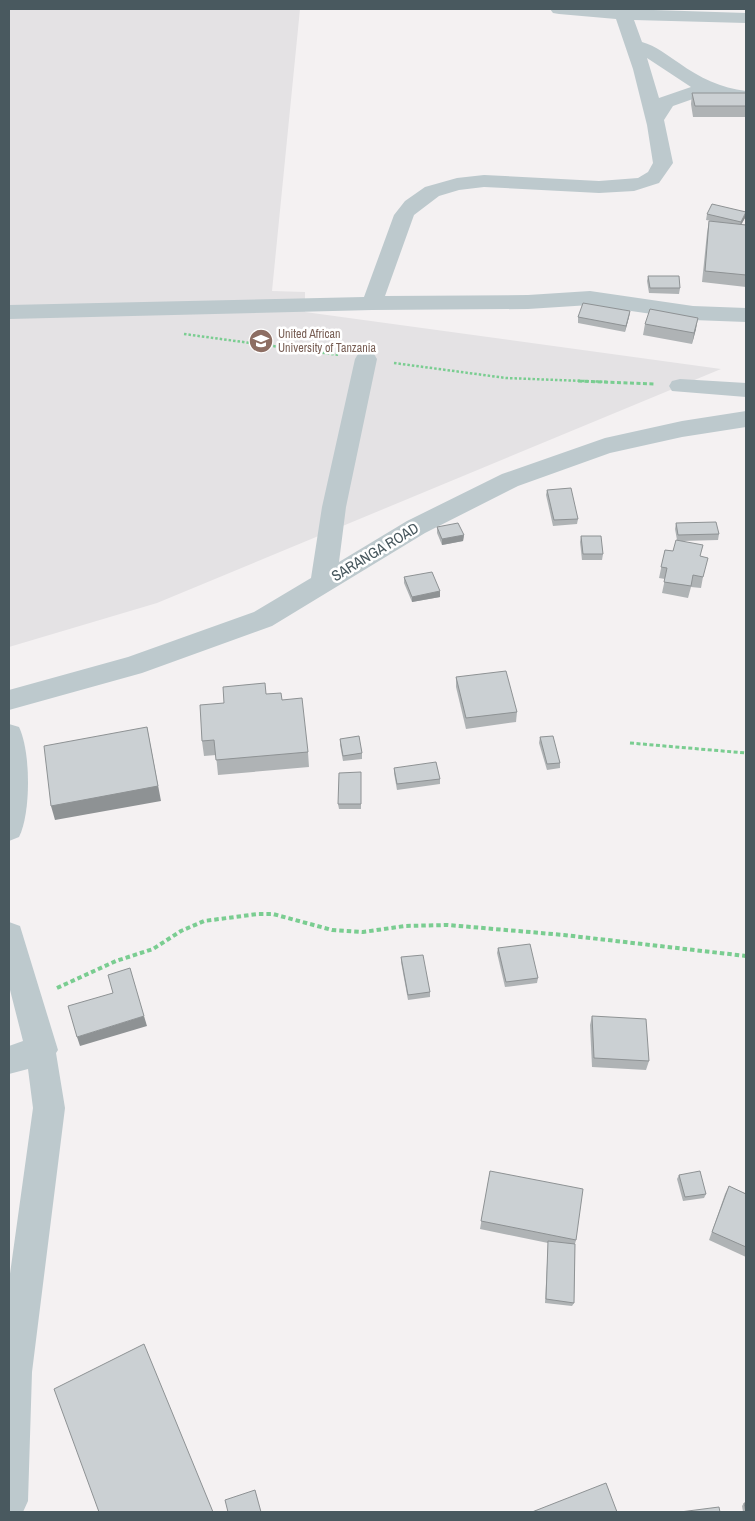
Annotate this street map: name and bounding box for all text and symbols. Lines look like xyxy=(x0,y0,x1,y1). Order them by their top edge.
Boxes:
place label: United African University of Tanzania xyxy=(278,326,376,356)
school or university icon: United African University of Tanzania xyxy=(248,328,274,354)
street label: SARANGA ROAD xyxy=(327,517,422,586)

